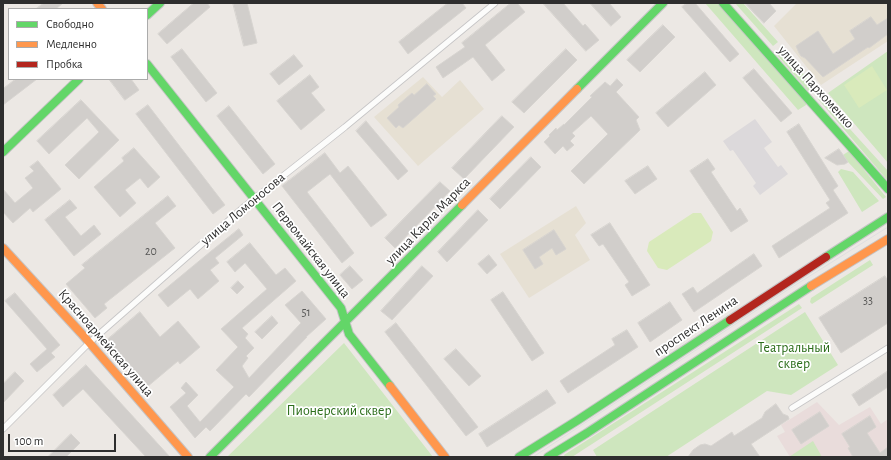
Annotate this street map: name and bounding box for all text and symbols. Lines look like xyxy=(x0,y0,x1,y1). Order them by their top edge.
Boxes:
legend xyxy=(8,8,148,80)
text: Свободно xyxy=(46,18,94,30)
text: Медленно xyxy=(46,38,97,50)
street label: улица Пархоменко xyxy=(774,42,858,132)
text: Пробка xyxy=(46,58,83,70)
street label: улица Ломоносова xyxy=(197,169,289,249)
street label: улица Карла Маркса xyxy=(382,174,474,268)
street label: Первомайская улица xyxy=(268,198,354,302)
house number: 20 xyxy=(145,244,157,258)
street label: Красноармейская улица xyxy=(55,286,157,400)
street label: проспект Ленина xyxy=(651,292,741,360)
house number: 33 xyxy=(863,293,873,307)
house number: 51 xyxy=(301,305,311,319)
park label: Театральный сквер xyxy=(758,340,830,372)
park label: Пионерский сквер xyxy=(286,403,392,419)
scale bar xyxy=(10,426,118,452)
text: 100 m xyxy=(15,435,43,447)

